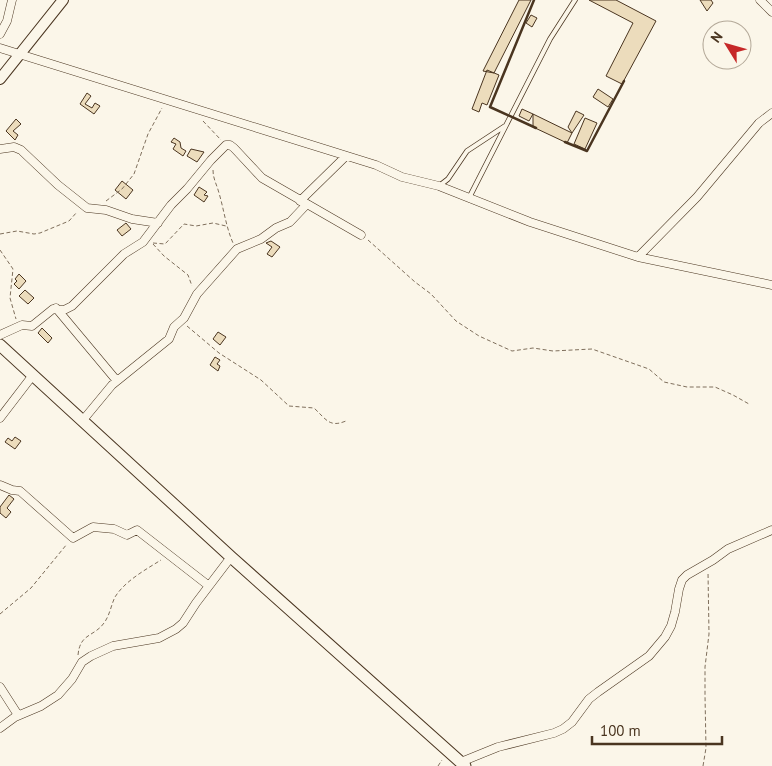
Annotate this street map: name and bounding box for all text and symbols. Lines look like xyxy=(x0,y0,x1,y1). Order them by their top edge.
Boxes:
north arrow xyxy=(702,20,752,70)
text: N xyxy=(707,28,727,46)
scale bar xyxy=(592,714,722,746)
text: 100 m xyxy=(600,721,641,740)

